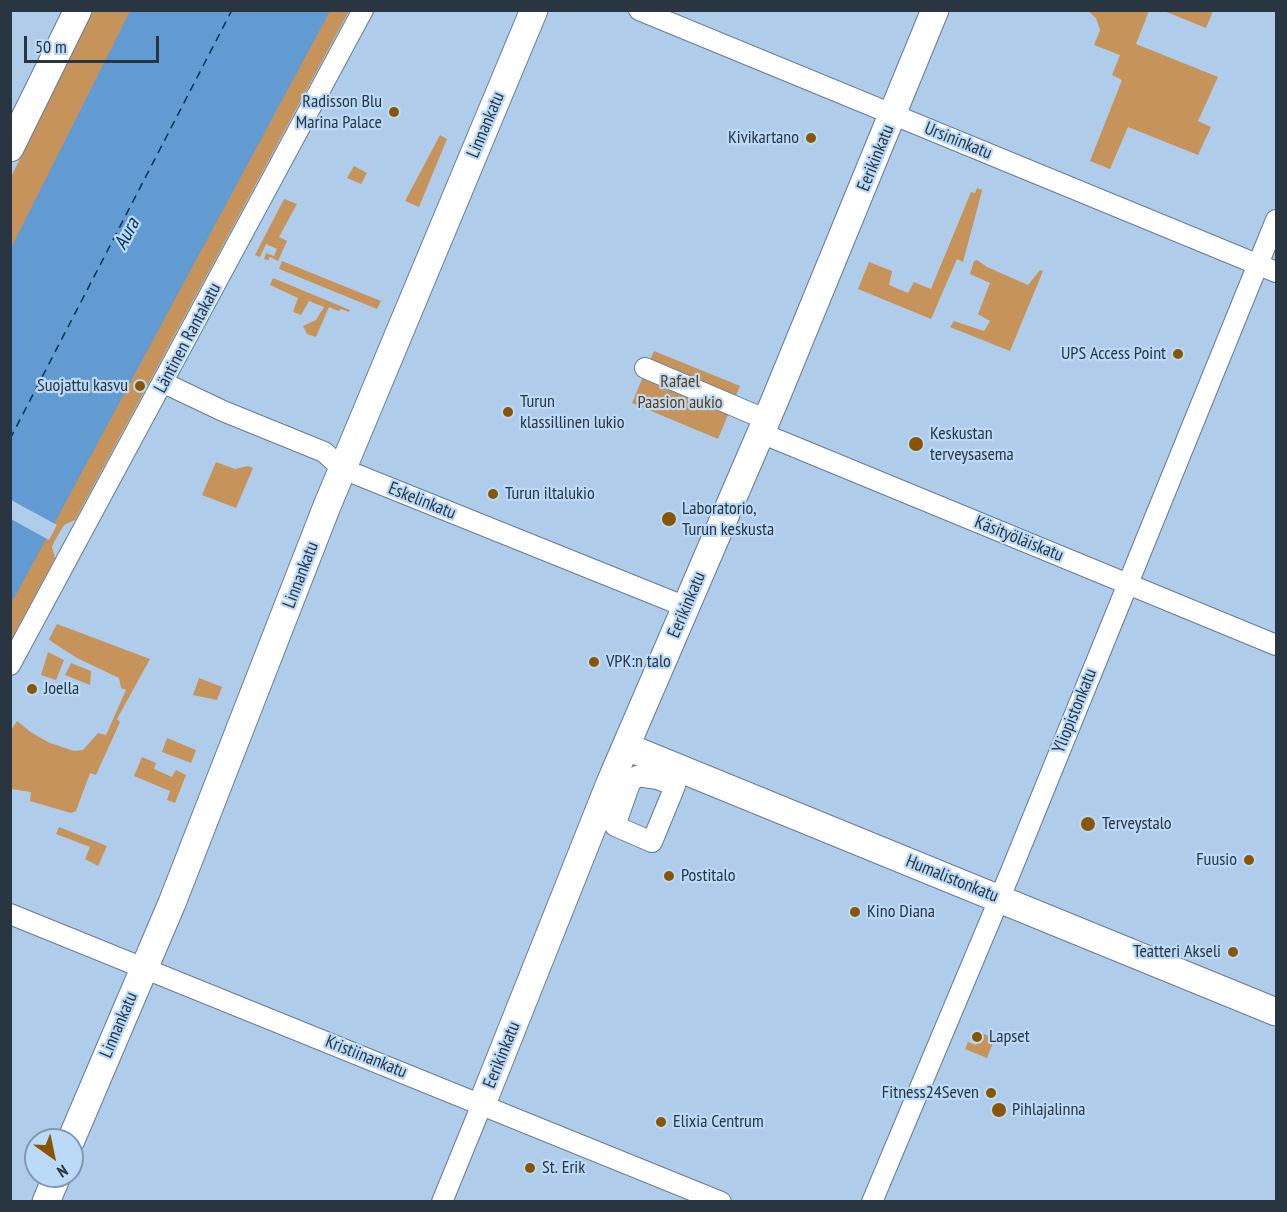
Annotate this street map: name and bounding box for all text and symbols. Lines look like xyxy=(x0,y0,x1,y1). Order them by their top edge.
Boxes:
scale bar xyxy=(27,24,162,62)
text: 50 m xyxy=(35,35,67,58)
street label: Linnankatu xyxy=(463,89,509,161)
place label: Radisson Blu Marina Palace xyxy=(296,91,382,134)
marker: Radisson Blu Marina Palace xyxy=(387,105,401,119)
street label: Ursininkatu xyxy=(921,118,995,164)
street label: Eerikinkatu xyxy=(853,122,899,194)
place label: Kivikartano xyxy=(728,127,799,149)
marker: Kivikartano xyxy=(804,131,818,145)
water label: Aura xyxy=(109,214,145,254)
street label: Läntinen Rantakatu xyxy=(150,279,226,397)
place label: UPS Access Point xyxy=(1061,343,1166,365)
marker: UPS Access Point xyxy=(1171,347,1185,361)
park label: Rafael Paasion aukio xyxy=(637,371,723,413)
place label: Suojattu kasvu xyxy=(37,375,128,397)
marker: Suojattu kasvu xyxy=(133,379,147,393)
place label: Turun klassillinen lukio xyxy=(520,391,624,434)
marker: Turun klassillinen lukio xyxy=(501,405,515,419)
place label: Keskustan terveysasema xyxy=(930,423,1014,466)
marker: Keskustan terveysasema xyxy=(907,435,925,453)
street label: Eskelinkatu xyxy=(385,478,459,524)
place label: Turun iltalukio xyxy=(505,483,595,505)
marker: Turun iltalukio xyxy=(486,487,500,501)
place label: Laboratorio, Turun keskusta xyxy=(682,498,774,540)
marker: Laboratorio, Turun keskusta xyxy=(660,510,678,528)
street label: Käsityöläiskatu xyxy=(971,511,1067,567)
street label: Linnankatu xyxy=(279,539,323,611)
street label: Eerikinkatu xyxy=(663,569,711,641)
place label: VPK:n talo xyxy=(606,651,671,673)
marker: VPK:n talo xyxy=(587,655,601,669)
street label: Yliopistonkatu xyxy=(1048,666,1102,756)
place label: Joella xyxy=(44,678,79,700)
marker: Joella xyxy=(25,682,39,696)
place label: Terveystalo xyxy=(1102,813,1172,835)
marker: Terveystalo xyxy=(1079,815,1097,833)
place label: Fuusio xyxy=(1196,849,1237,871)
street label: Humalistonkatu xyxy=(903,851,1001,907)
marker: Fuusio xyxy=(1242,853,1256,867)
place label: Postitalo xyxy=(681,865,735,887)
marker: Postitalo xyxy=(662,869,676,883)
place label: Kino Diana xyxy=(867,901,935,923)
marker: Kino Diana xyxy=(848,905,862,919)
place label: Teatteri Akseli xyxy=(1133,941,1221,963)
marker: Teatteri Akseli xyxy=(1226,945,1240,959)
street label: Linnankatu xyxy=(96,989,142,1061)
street label: Eerikinkatu xyxy=(479,1019,525,1091)
place label: Lapset xyxy=(989,1026,1030,1048)
marker: Lapset xyxy=(970,1030,984,1044)
street label: Kristiinankatu xyxy=(322,1031,410,1083)
place label: Fitness24Seven xyxy=(882,1082,979,1104)
marker: Fitness24Seven xyxy=(984,1086,998,1100)
place label: Pihlajalinna xyxy=(1012,1099,1086,1121)
marker: Pihlajalinna xyxy=(990,1101,1008,1119)
place label: Elixia Centrum xyxy=(673,1111,764,1133)
marker: Elixia Centrum xyxy=(654,1115,668,1129)
north arrow xyxy=(24,1128,84,1188)
place label: St. Erik xyxy=(542,1157,585,1179)
text: N xyxy=(54,1161,72,1182)
marker: St. Erik xyxy=(523,1161,537,1175)

